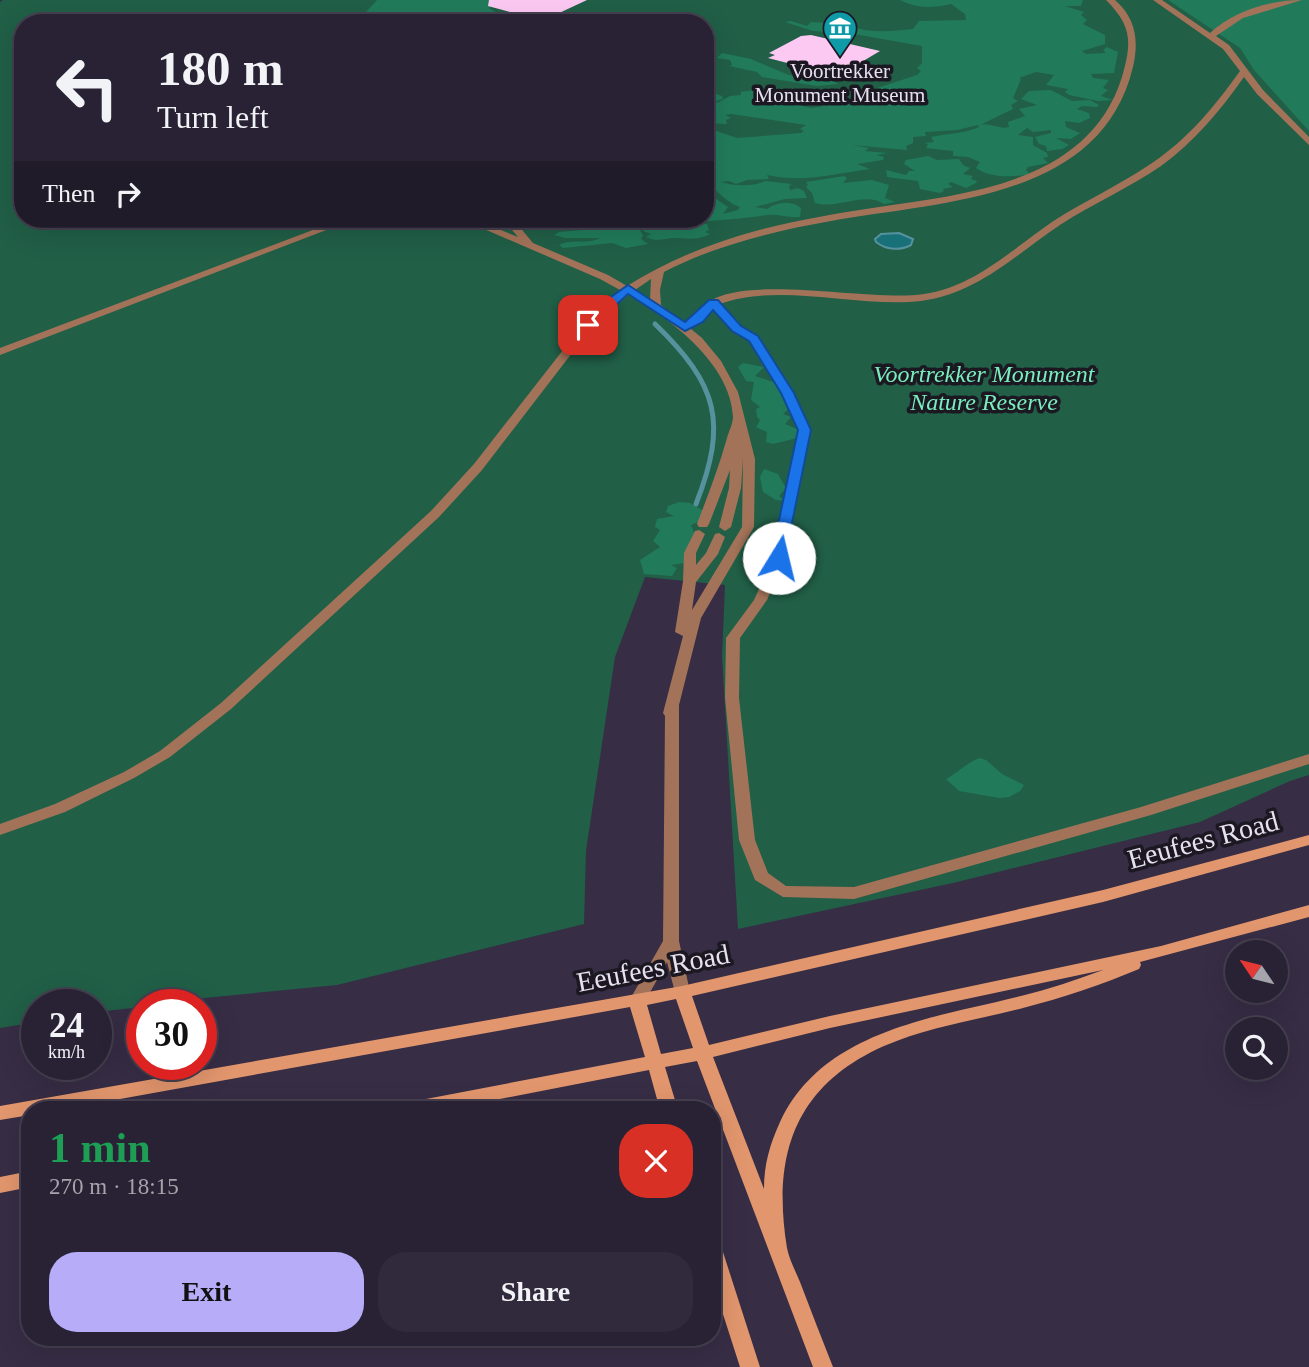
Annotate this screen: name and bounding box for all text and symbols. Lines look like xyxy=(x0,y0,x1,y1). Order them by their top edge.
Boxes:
museum icon: Voortrekker Monument Museum xyxy=(821,9,859,58)
text: 180 m xyxy=(157,41,284,96)
icon: left xyxy=(42,42,133,133)
place label: Voortrekker Monument Museum xyxy=(755,59,925,107)
text: Turn left xyxy=(157,99,269,135)
icon: right xyxy=(109,175,147,213)
text: Then xyxy=(42,179,95,208)
pin xyxy=(558,295,618,355)
icon: arrive xyxy=(569,306,607,344)
park label: Voortrekker Monument Nature Reserve xyxy=(873,361,1096,415)
position arrow xyxy=(742,521,816,595)
street label: Eeufees Road xyxy=(1124,805,1282,875)
street label: Eeufees Road xyxy=(574,938,732,998)
north arrow xyxy=(1225,940,1288,1003)
map controls xyxy=(1225,940,1288,1080)
speed limit sign: 30 xyxy=(126,989,217,1080)
text: 24 xyxy=(49,1006,84,1045)
button: search xyxy=(1225,1017,1288,1080)
text: km/h xyxy=(48,1042,85,1062)
button: close xyxy=(619,1124,693,1198)
text: 1 min xyxy=(49,1125,151,1171)
text: 270 m · 18:15 xyxy=(49,1174,179,1199)
button: Exit xyxy=(49,1252,364,1332)
button: Share xyxy=(378,1252,693,1332)

